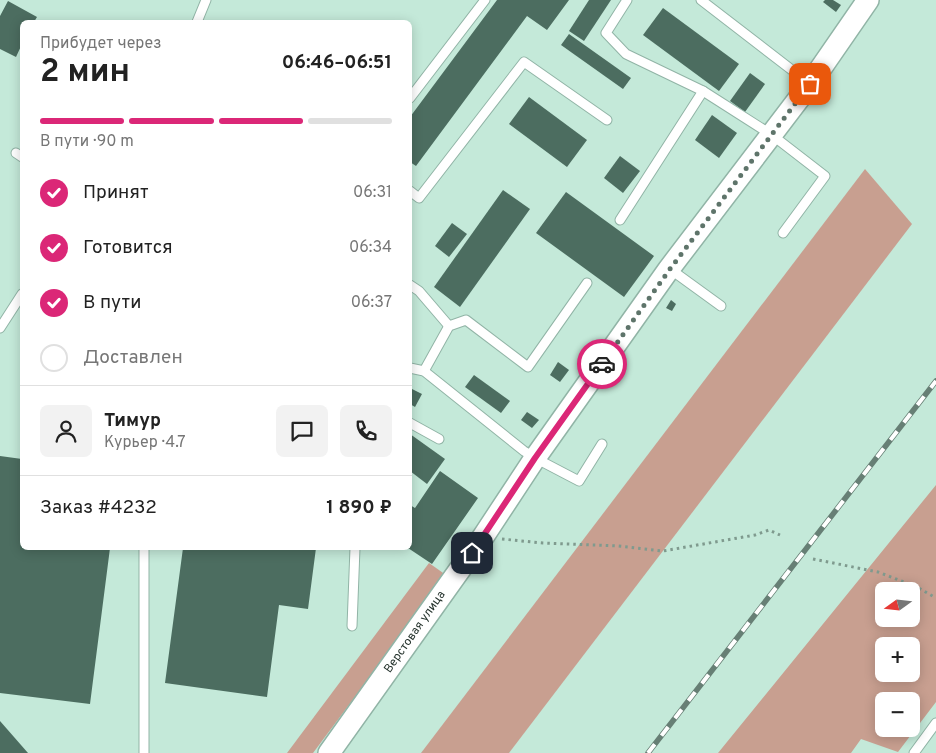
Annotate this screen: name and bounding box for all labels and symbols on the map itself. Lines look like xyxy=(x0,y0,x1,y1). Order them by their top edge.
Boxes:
pin xyxy=(789,63,831,105)
courier xyxy=(577,339,627,389)
pin xyxy=(451,532,493,574)
north arrow xyxy=(875,582,920,628)
street label: Верстовая улица xyxy=(381,588,449,676)

